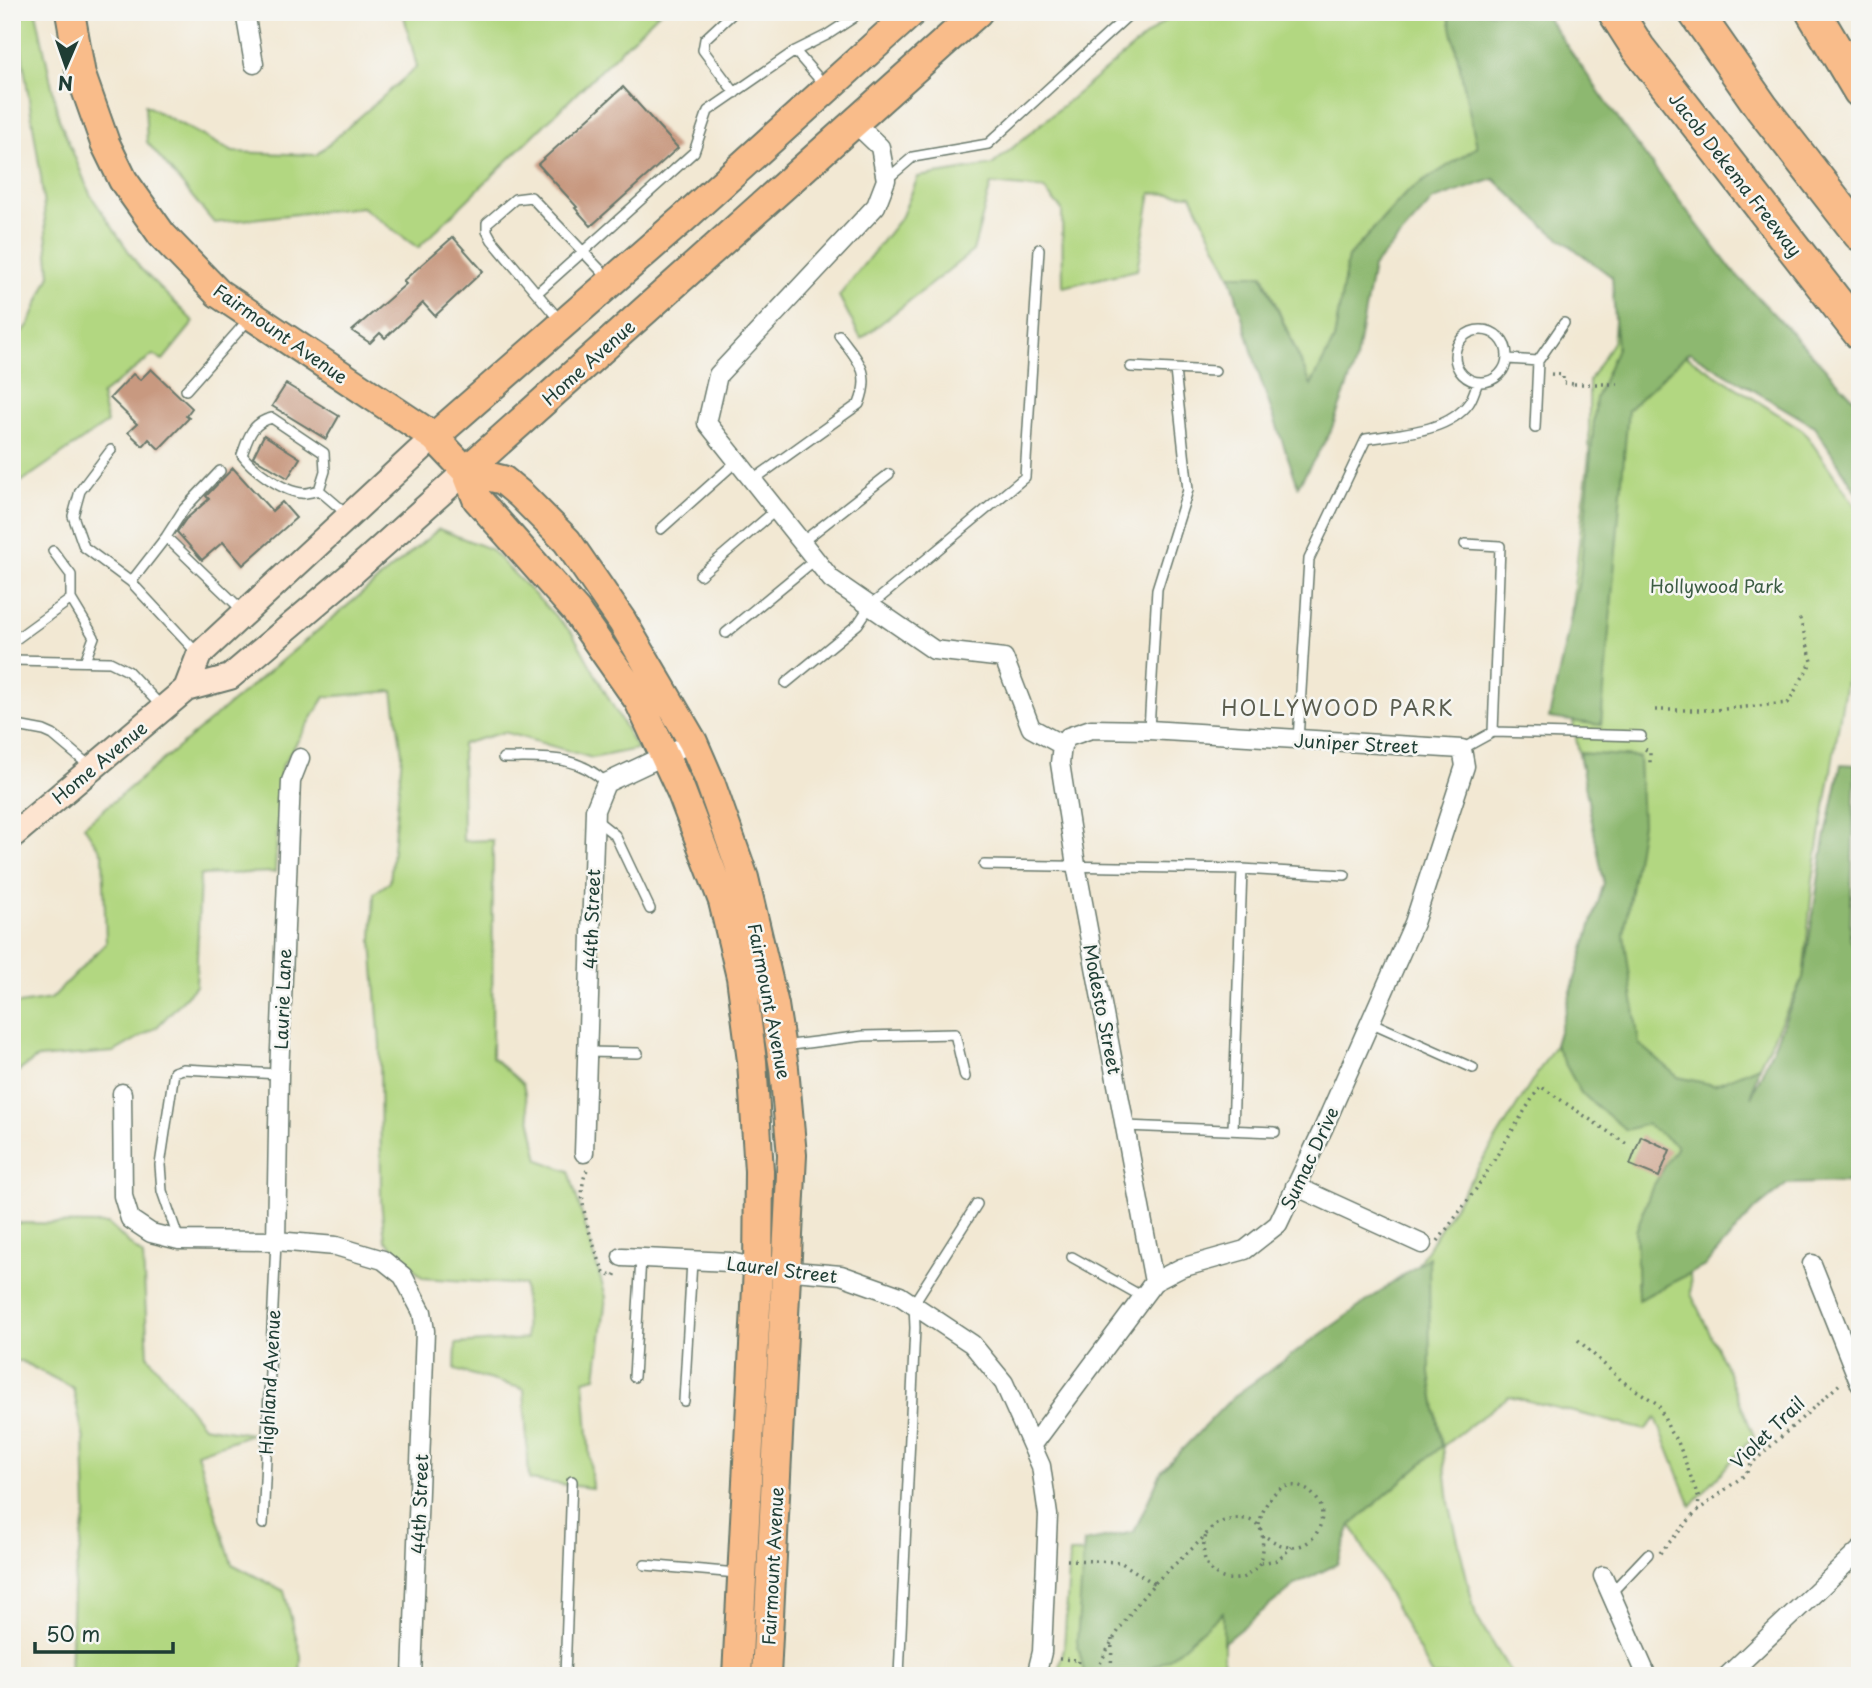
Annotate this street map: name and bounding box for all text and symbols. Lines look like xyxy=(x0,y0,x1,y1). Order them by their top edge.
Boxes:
north arrow xyxy=(32,32,102,102)
text: N xyxy=(57,70,73,98)
street label: Jacob Dekema Freeway xyxy=(1663,86,1809,262)
street label: Fairmount Avenue xyxy=(208,277,354,390)
street label: Home Avenue xyxy=(535,313,641,411)
park label: Hollywood Park xyxy=(1650,572,1784,599)
district label: HOLLYWOOD PARK xyxy=(1221,691,1455,723)
street label: Home Avenue xyxy=(45,714,153,810)
street label: Juniper Street xyxy=(1293,726,1419,760)
street label: 44th Street xyxy=(576,869,606,969)
street label: Fairmount Avenue xyxy=(742,921,798,1081)
street label: Modesto Street xyxy=(1077,941,1129,1077)
street label: Laurie Lane xyxy=(267,948,297,1050)
street label: Sumac Drive xyxy=(1273,1102,1345,1214)
street label: Laurel Street xyxy=(725,1249,839,1289)
street label: Highland Avenue xyxy=(252,1309,286,1455)
street label: Violet Trail xyxy=(1724,1389,1810,1475)
street label: 44th Street xyxy=(404,1454,434,1554)
street label: Fairmount Avenue xyxy=(754,1486,790,1646)
scale bar xyxy=(35,1611,173,1655)
text: 50 m xyxy=(46,1617,100,1649)

